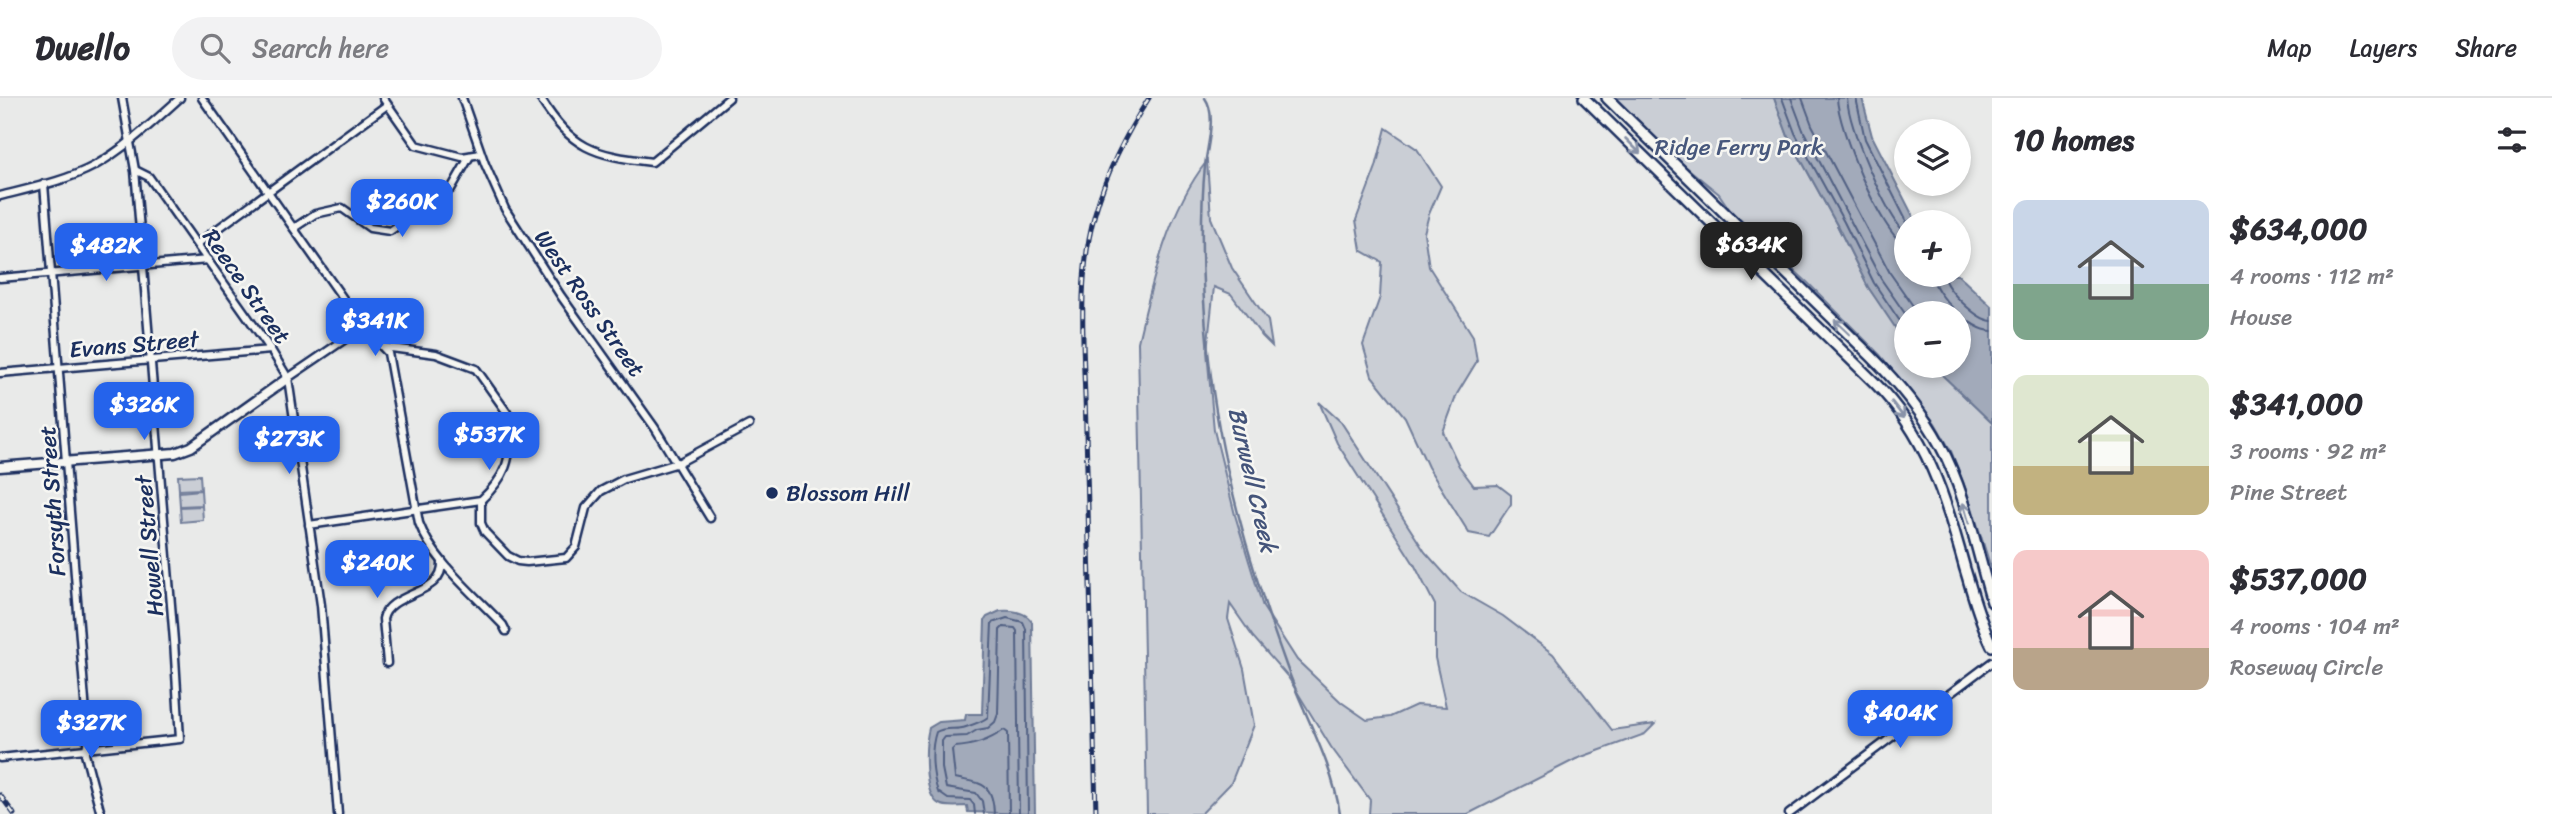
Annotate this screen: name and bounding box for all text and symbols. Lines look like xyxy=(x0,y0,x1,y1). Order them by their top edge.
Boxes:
search box xyxy=(172,17,662,80)
text: Dwello xyxy=(35,19,130,77)
text: Search here xyxy=(252,25,389,71)
text: Map xyxy=(2267,27,2312,69)
text: Layers xyxy=(2350,27,2417,69)
text: Share xyxy=(2455,27,2517,69)
icon: search xyxy=(196,29,234,67)
text: 10 homes xyxy=(2013,113,2134,167)
map controls xyxy=(1894,119,1971,378)
button: layers xyxy=(1894,119,1971,196)
icon: filters xyxy=(2493,121,2531,159)
park label: Ridge Ferry Park xyxy=(1655,127,1824,168)
one-way arrow xyxy=(1624,137,1641,154)
pin: $260K xyxy=(353,180,451,239)
text: $260K xyxy=(367,181,437,222)
text: $634,000 xyxy=(2230,202,2367,256)
button: + xyxy=(1894,210,1971,287)
street label: Reece Street xyxy=(191,220,302,353)
street label: West Ross Street xyxy=(523,221,656,386)
pin: $634K xyxy=(1702,222,1800,282)
pin: $482K xyxy=(57,223,155,283)
text: $634K xyxy=(1716,224,1786,265)
text: $482K xyxy=(71,225,141,266)
icon: home xyxy=(2069,228,2153,312)
text: 4 rooms · 112 m² xyxy=(2230,256,2394,297)
text: House xyxy=(2230,297,2292,338)
pin: $341K xyxy=(326,299,424,358)
text: $341K xyxy=(342,300,408,341)
button: − xyxy=(1894,301,1971,378)
street label: Evans Street xyxy=(68,318,202,371)
one-way arrow xyxy=(1833,319,1850,336)
text: $341,000 xyxy=(2230,377,2363,431)
pin: $326K xyxy=(95,382,193,442)
text: $326K xyxy=(110,384,178,425)
one-way arrow xyxy=(1891,400,1906,418)
water label: Burwell Creek xyxy=(1216,403,1290,558)
icon: home xyxy=(2069,403,2153,487)
pin: $537K xyxy=(440,412,538,472)
text: $537K xyxy=(454,414,524,455)
pin: $273K xyxy=(240,416,338,476)
text: $273K xyxy=(255,418,323,459)
street label: Forsyth Street xyxy=(27,424,78,578)
text: 3 rooms · 92 m² xyxy=(2230,431,2387,472)
street label: Howell Street xyxy=(123,472,176,618)
text: Pine Street xyxy=(2230,472,2347,513)
place label: Blossom Hill xyxy=(786,473,910,514)
marker: Blossom Hill xyxy=(764,485,780,501)
one-way arrow xyxy=(1959,503,1972,525)
pin: $240K xyxy=(328,540,426,600)
text: $240K xyxy=(341,542,413,583)
text: $537,000 xyxy=(2230,552,2367,606)
icon: home xyxy=(2069,578,2153,662)
text: 4 rooms · 104 m² xyxy=(2230,606,2400,647)
text: Roseway Circle xyxy=(2230,647,2383,688)
pin: $404K xyxy=(1851,690,1949,750)
text: $404K xyxy=(1864,692,1936,733)
pin: $327K xyxy=(42,700,140,760)
text: $327K xyxy=(57,702,125,743)

